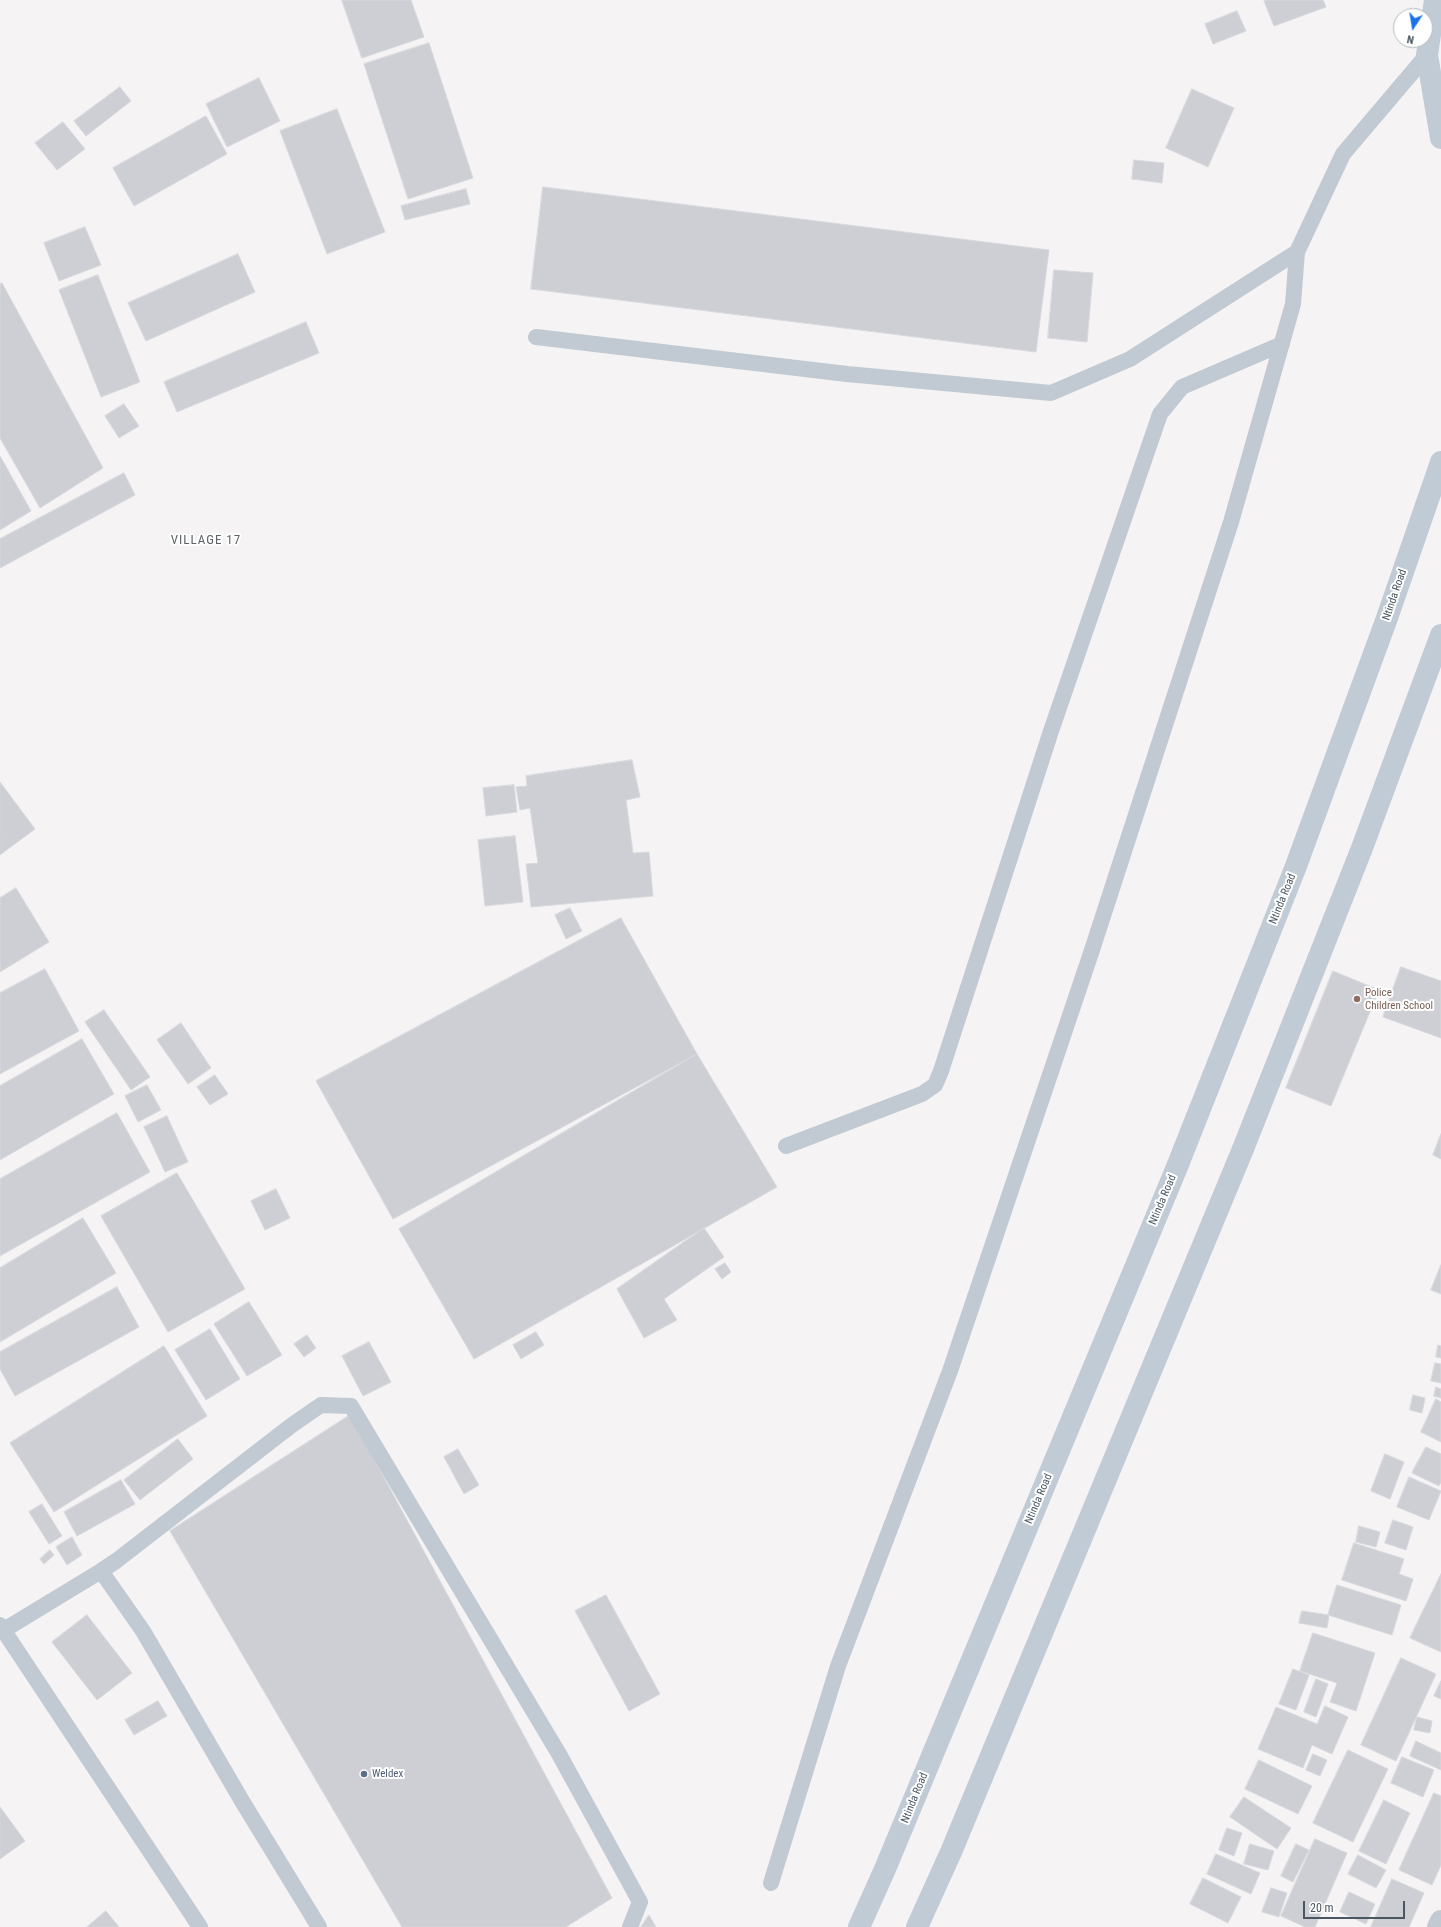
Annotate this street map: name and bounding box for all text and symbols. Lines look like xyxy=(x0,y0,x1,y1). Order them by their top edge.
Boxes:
north arrow xyxy=(1393,8,1433,48)
text: N xyxy=(1406,32,1415,46)
district label: VILLAGE 17 xyxy=(171,533,241,549)
street label: Ntinda Road xyxy=(1380,568,1410,622)
street label: Ntinda Road xyxy=(1267,872,1299,926)
place label: Police Children School xyxy=(1365,986,1433,1012)
marker: Police Children School xyxy=(1352,994,1362,1004)
street label: Ntinda Road xyxy=(1147,1173,1179,1227)
street label: Ntinda Road xyxy=(1023,1472,1055,1526)
place label: Weldex xyxy=(372,1767,403,1781)
marker: Weldex xyxy=(359,1769,369,1779)
street label: Ntinda Road xyxy=(899,1771,931,1825)
scale bar xyxy=(1305,1893,1407,1919)
text: 20 m xyxy=(1310,1901,1334,1915)

